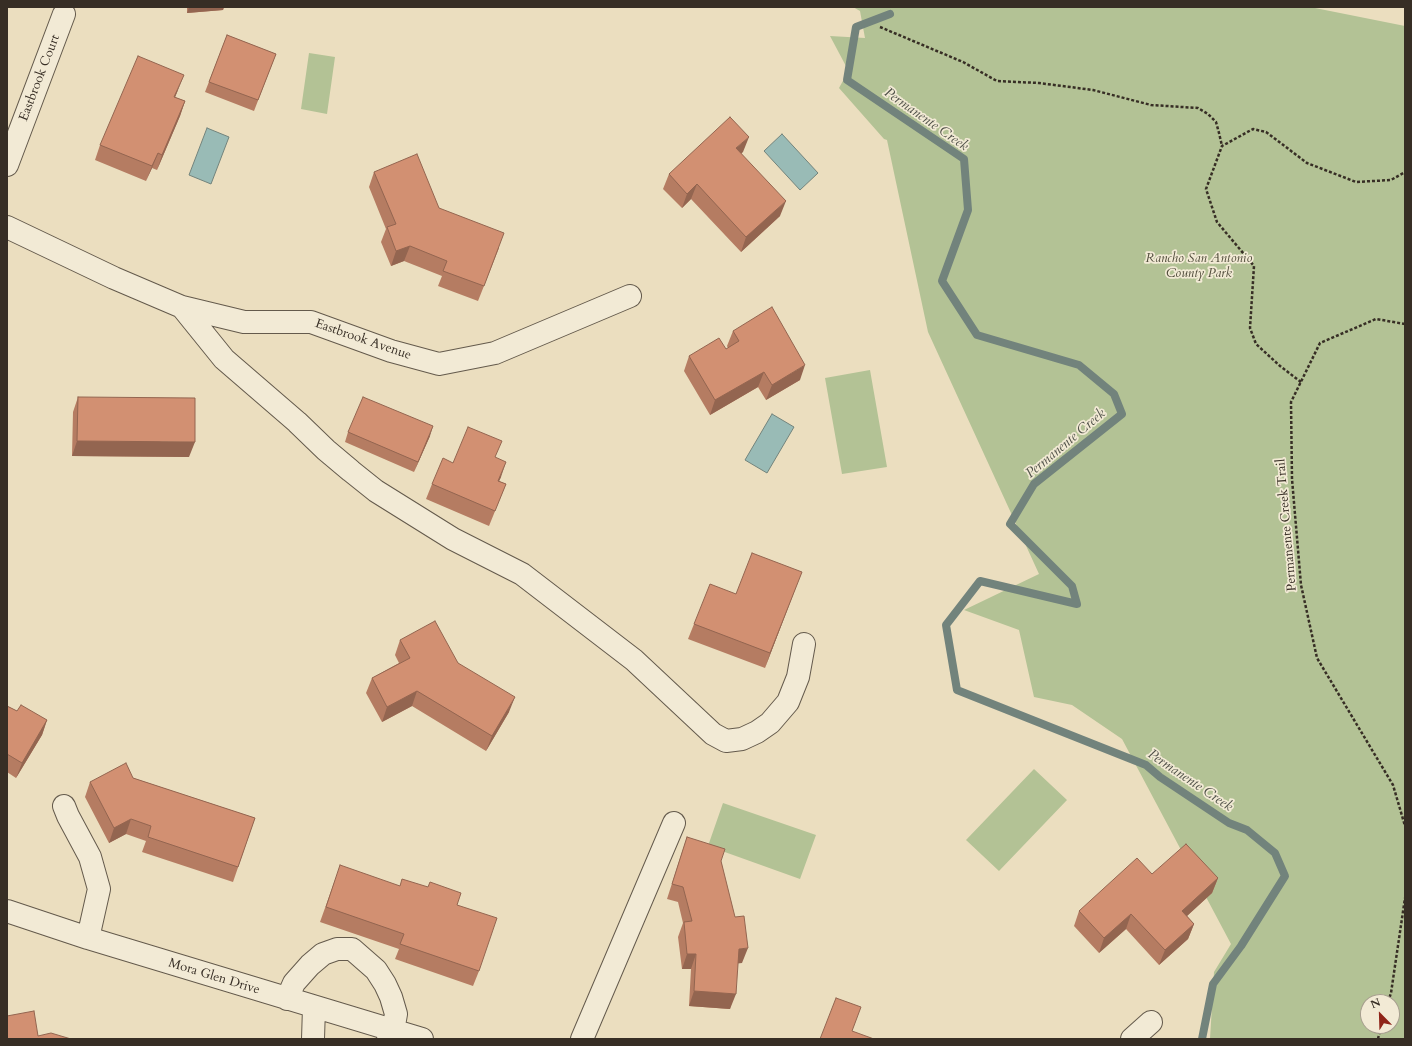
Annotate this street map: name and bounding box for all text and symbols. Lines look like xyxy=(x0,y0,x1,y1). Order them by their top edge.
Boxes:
street label: Eastbrook Court xyxy=(16,33,64,123)
water label: Permanente Creek xyxy=(881,85,971,155)
park label: Rancho San Antonio County Park xyxy=(1146,251,1252,282)
street label: Eastbrook Avenue xyxy=(313,316,413,364)
water label: Permanente Creek xyxy=(1023,406,1109,482)
street label: Permanente Creek Trail xyxy=(1273,458,1301,592)
water label: Permanente Creek xyxy=(1144,746,1236,816)
street label: Mora Glen Drive xyxy=(166,956,262,998)
north arrow xyxy=(1360,994,1400,1034)
text: N xyxy=(1368,995,1383,1012)

